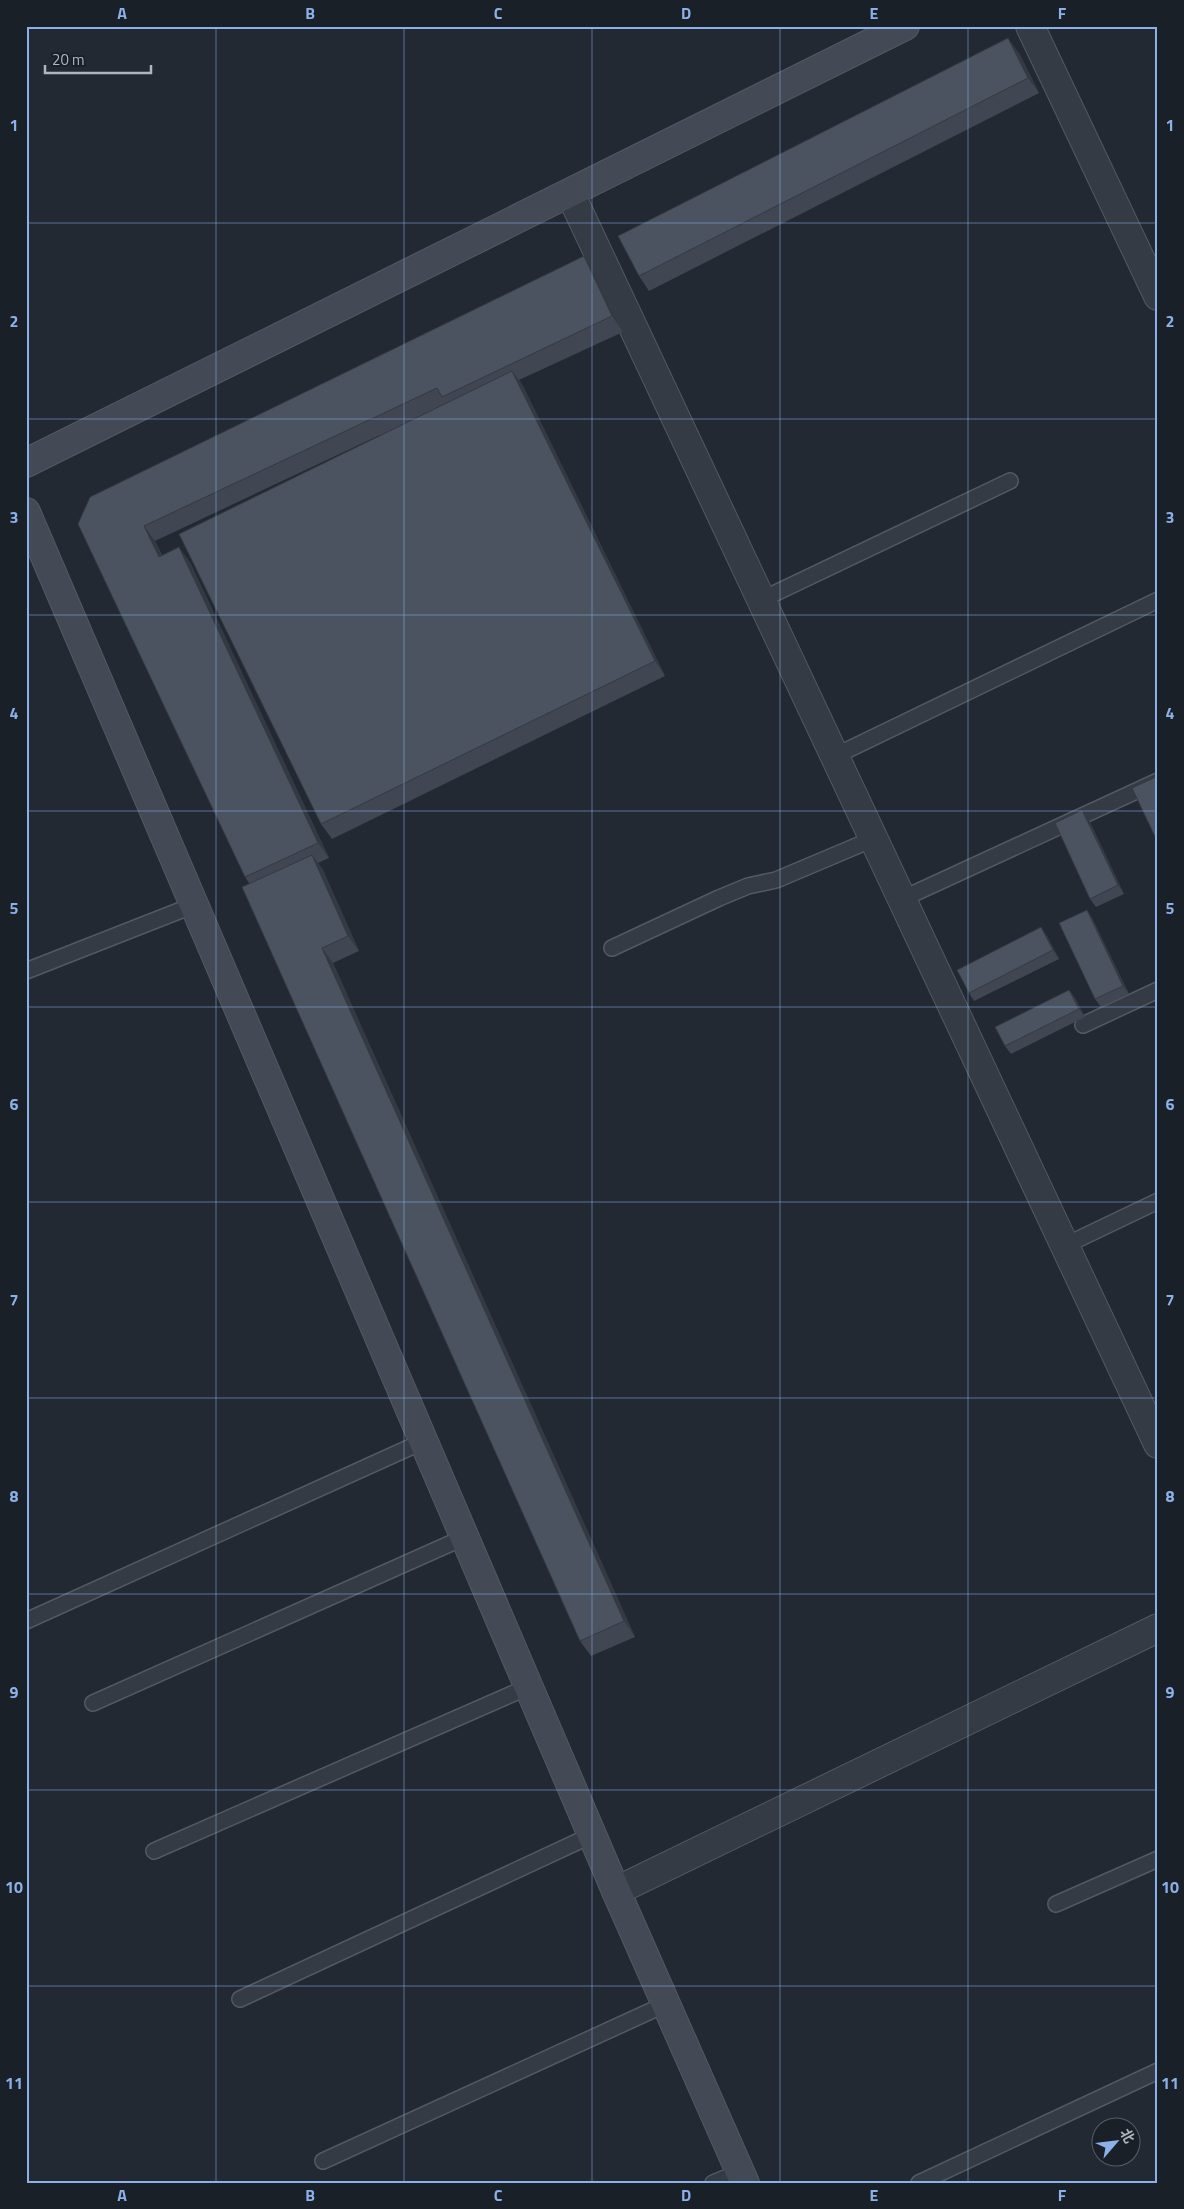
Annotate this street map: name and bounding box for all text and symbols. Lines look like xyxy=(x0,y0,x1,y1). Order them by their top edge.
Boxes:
text: A xyxy=(117,1,127,25)
text: B xyxy=(305,1,315,25)
text: C xyxy=(494,1,503,25)
text: D xyxy=(681,1,691,25)
text: E xyxy=(870,1,879,25)
text: F xyxy=(1058,1,1067,25)
scale bar xyxy=(45,42,151,74)
text: 20 m xyxy=(52,48,85,71)
text: 1 xyxy=(10,113,18,137)
text: 1 xyxy=(1166,113,1174,137)
text: 2 xyxy=(10,309,18,333)
text: 2 xyxy=(1166,309,1174,333)
text: 3 xyxy=(10,505,18,529)
text: 3 xyxy=(1166,505,1174,529)
text: 4 xyxy=(10,701,19,725)
text: 4 xyxy=(1166,701,1175,725)
text: 5 xyxy=(10,896,19,920)
text: 5 xyxy=(1166,896,1175,920)
text: 6 xyxy=(10,1092,19,1116)
text: 6 xyxy=(1166,1092,1175,1116)
text: 7 xyxy=(10,1288,18,1312)
text: 7 xyxy=(1166,1288,1174,1312)
text: 8 xyxy=(10,1484,19,1508)
text: 8 xyxy=(1166,1484,1175,1508)
text: 9 xyxy=(10,1680,19,1704)
text: 9 xyxy=(1166,1680,1175,1704)
text: 10 xyxy=(5,1875,23,1899)
text: 10 xyxy=(1161,1875,1179,1899)
text: 11 xyxy=(5,2071,23,2095)
text: 11 xyxy=(1161,2071,1179,2095)
north arrow xyxy=(1092,2116,1142,2166)
text: 北 xyxy=(1115,2125,1140,2147)
text: A xyxy=(117,2183,127,2207)
text: B xyxy=(305,2183,315,2207)
text: C xyxy=(494,2183,503,2207)
text: D xyxy=(681,2183,691,2207)
text: E xyxy=(870,2183,879,2207)
text: F xyxy=(1058,2183,1067,2207)

